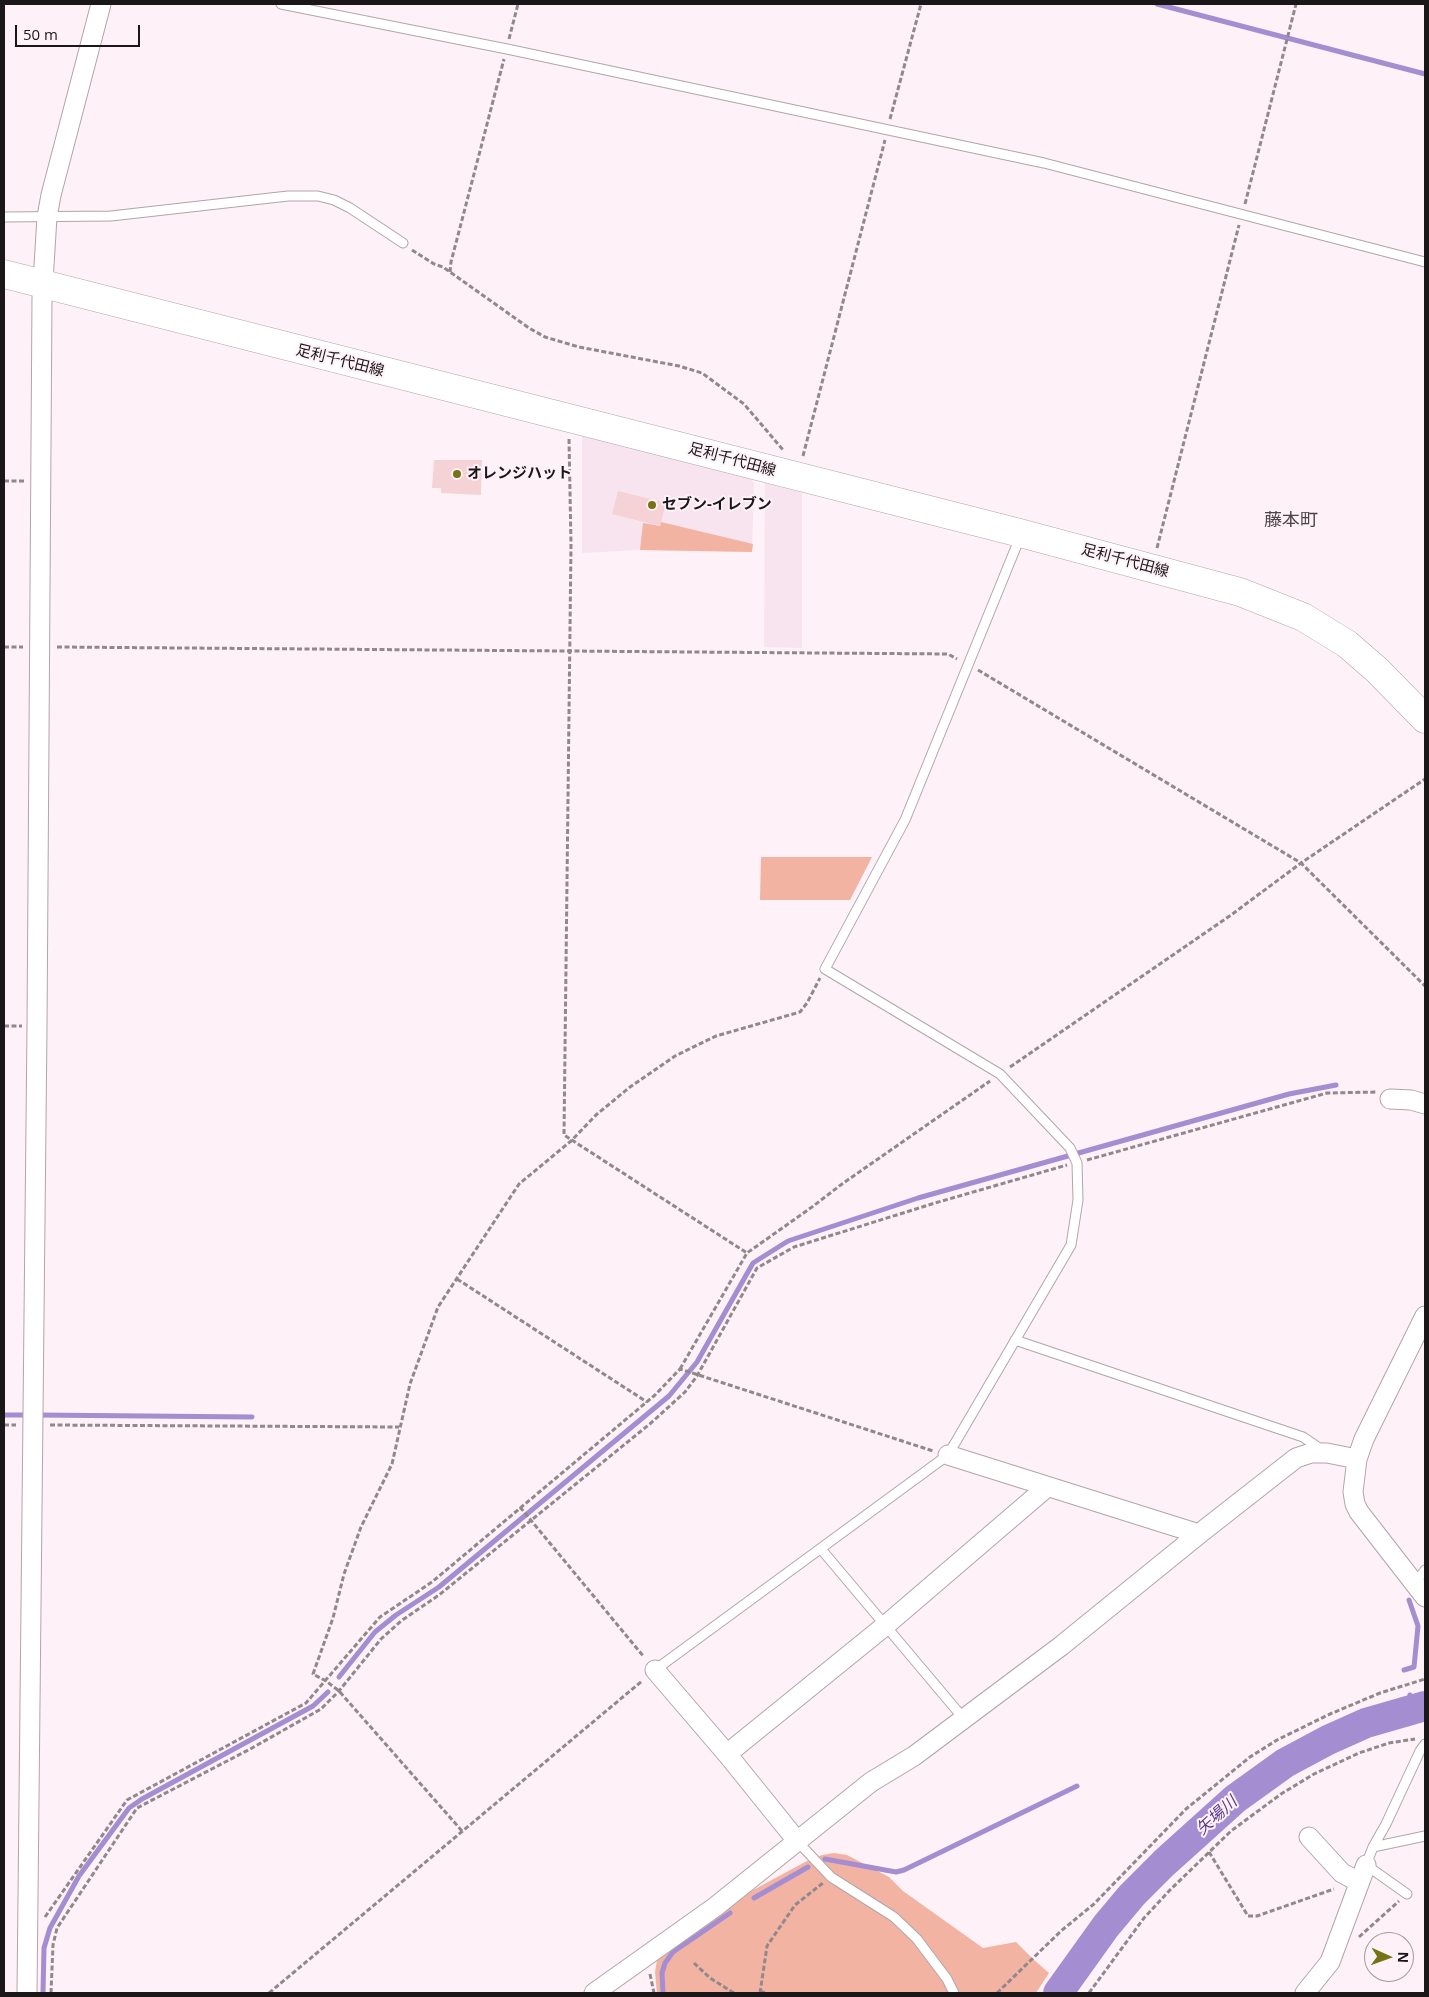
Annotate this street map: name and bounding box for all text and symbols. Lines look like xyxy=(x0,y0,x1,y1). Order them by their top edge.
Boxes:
scale bar xyxy=(18,15,142,47)
text: 50 m xyxy=(23,24,58,44)
street label: 足利千代田線 xyxy=(294,341,386,381)
street label: 足利千代田線 xyxy=(686,440,778,480)
place label: オレンジハット xyxy=(467,465,572,483)
marker: オレンジハット xyxy=(451,468,463,480)
place label: セブン-イレブン xyxy=(662,496,772,514)
marker: セブン-イレブン xyxy=(646,499,658,511)
district label: 藤本町 xyxy=(1264,510,1318,532)
street label: 足利千代田線 xyxy=(1079,541,1171,581)
water label: 矢場川 xyxy=(1193,1793,1241,1839)
north arrow xyxy=(1364,1932,1414,1982)
text: N xyxy=(1394,1951,1413,1964)

